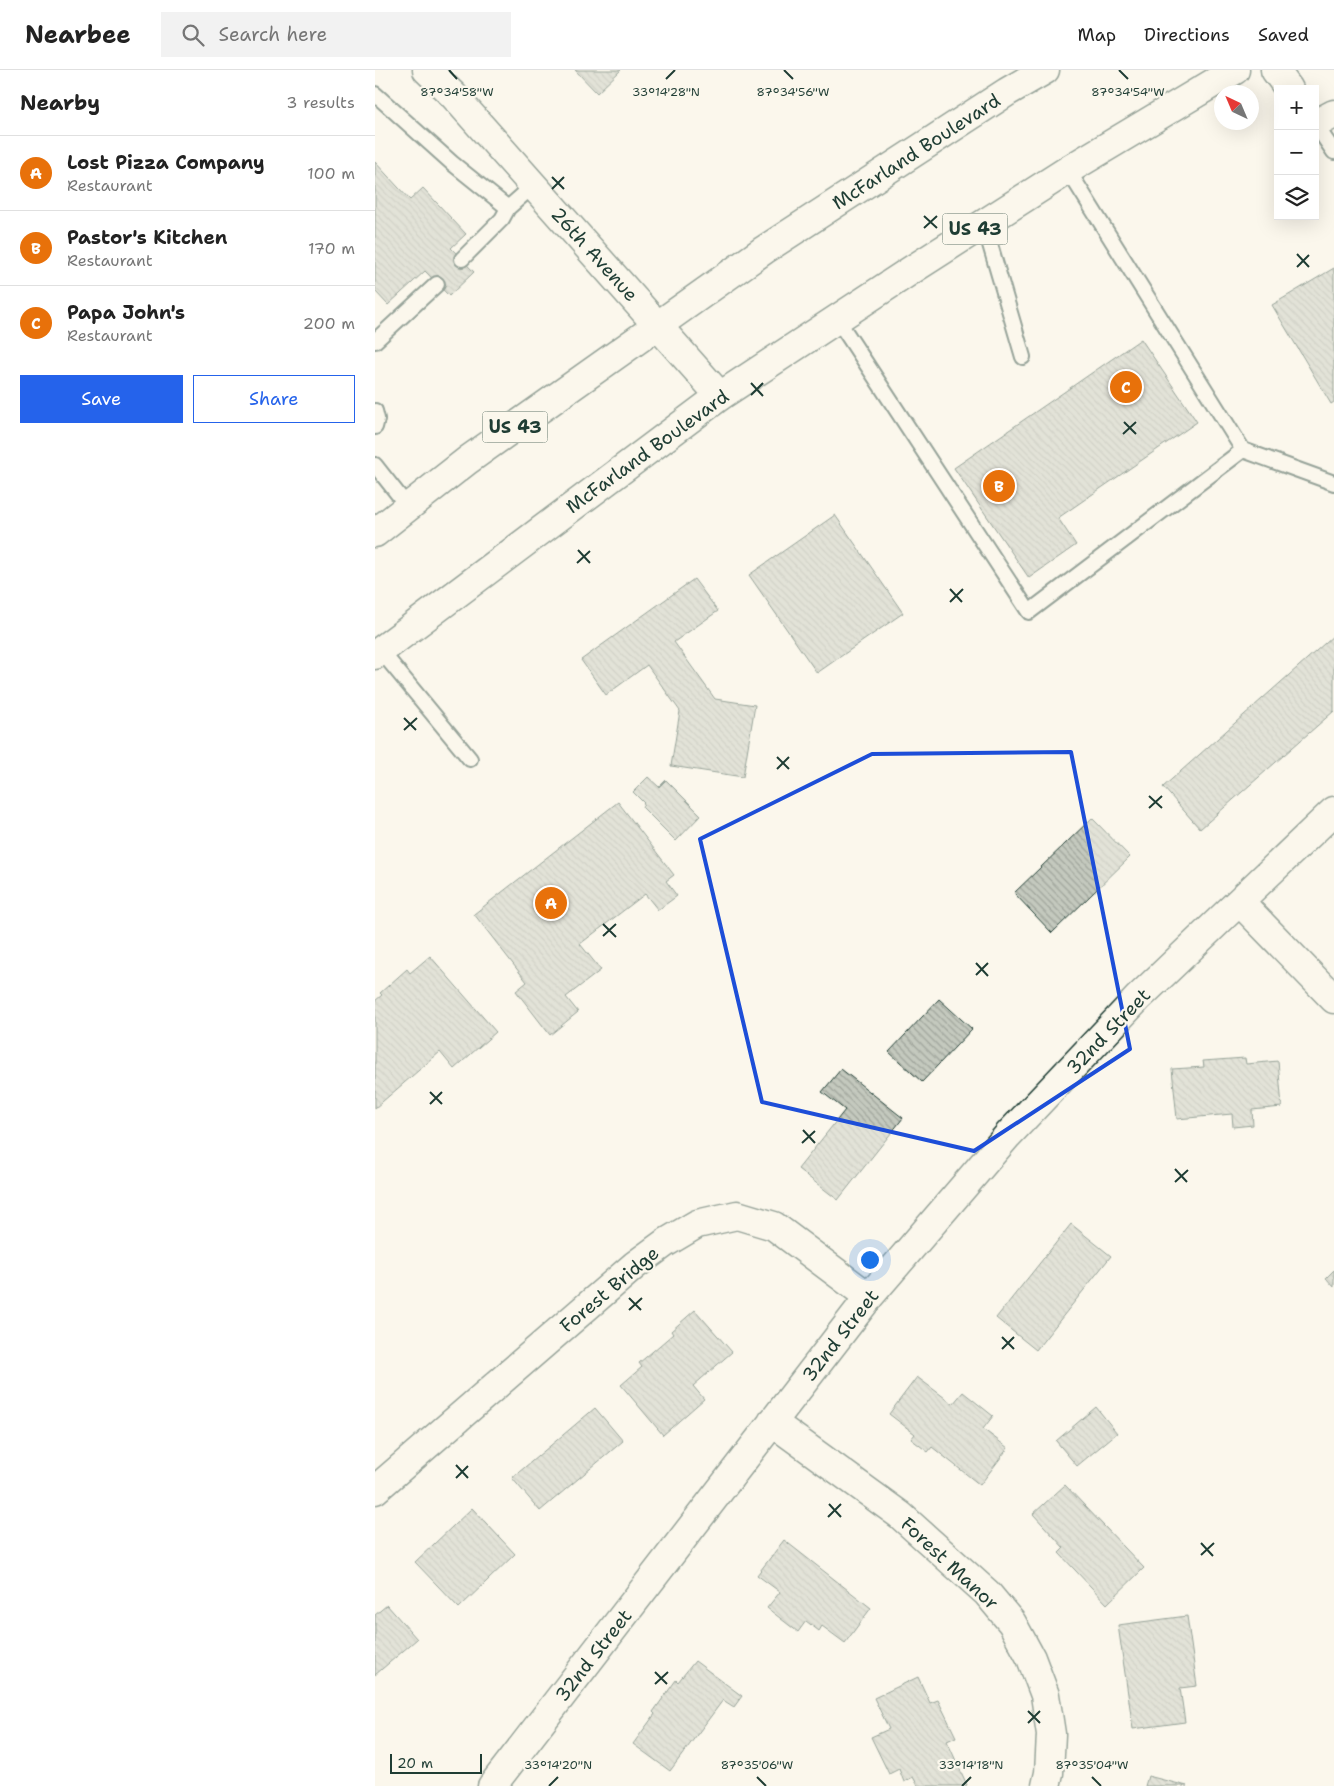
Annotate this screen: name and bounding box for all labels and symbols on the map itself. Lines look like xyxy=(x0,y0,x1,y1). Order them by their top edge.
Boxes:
text: 87°34'58"W xyxy=(420,84,494,100)
text: 33°14'28"N xyxy=(632,84,700,100)
text: 87°34'56"W xyxy=(757,84,829,100)
text: 87°34'54"W xyxy=(1091,84,1165,100)
north arrow xyxy=(1214,85,1259,130)
street label: McFarland Boulevard xyxy=(827,88,1005,215)
street label: 26th Avenue xyxy=(546,202,644,307)
road number: US 43 xyxy=(943,214,1007,244)
pin: C xyxy=(1110,368,1142,406)
street label: McFarland Boulevard xyxy=(561,384,734,519)
road number: US 43 xyxy=(483,412,547,442)
pin: B xyxy=(983,467,1015,505)
pin: A xyxy=(535,884,567,922)
street label: 32nd Street xyxy=(1061,983,1156,1080)
street label: Forest Bridge xyxy=(555,1241,664,1338)
your location xyxy=(857,1247,883,1273)
street label: 32nd Street xyxy=(796,1284,884,1387)
street label: Forest Manor xyxy=(895,1512,1004,1615)
street label: 32nd Street xyxy=(549,1604,637,1707)
scale bar xyxy=(390,1751,483,1774)
text: 33°14'20"N xyxy=(524,1757,592,1773)
text: 87°35'06"W xyxy=(721,1757,793,1773)
text: 33°14'18"N xyxy=(939,1757,1003,1773)
text: 87°35'04"W xyxy=(1055,1757,1129,1773)

